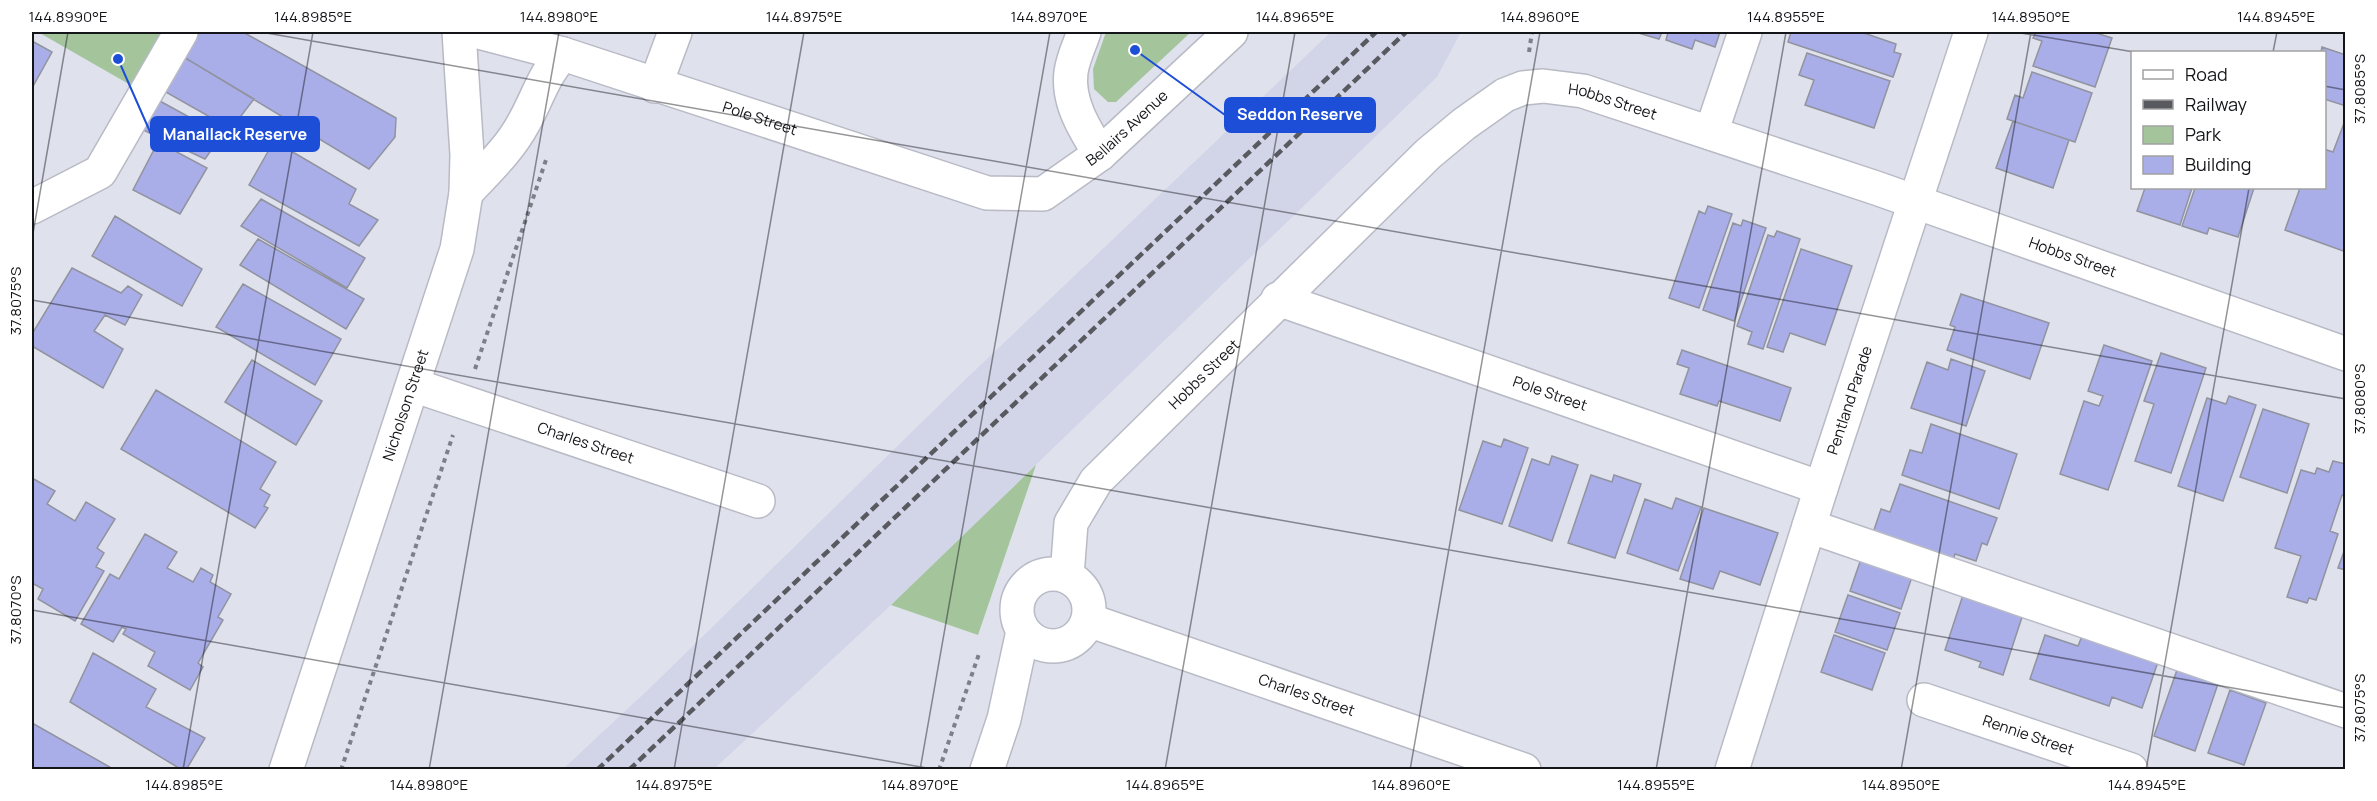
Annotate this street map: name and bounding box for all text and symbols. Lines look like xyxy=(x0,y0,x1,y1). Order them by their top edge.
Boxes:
text: 144.8990°E xyxy=(29,6,107,27)
text: 144.8985°E xyxy=(274,6,352,27)
text: 144.8980°E xyxy=(520,6,598,27)
text: 144.8975°E xyxy=(766,6,842,27)
text: 144.8970°E xyxy=(1011,6,1087,27)
text: 144.8965°E xyxy=(1256,6,1334,27)
text: 144.8960°E xyxy=(1501,6,1579,27)
text: 144.8955°E xyxy=(1747,6,1825,27)
text: 144.8950°E xyxy=(1992,6,2070,27)
text: 144.8945°E xyxy=(2237,6,2315,27)
legend xyxy=(2131,51,2326,189)
text: 37.8085°S xyxy=(2349,54,2370,124)
text: Road xyxy=(2185,62,2228,86)
street label: Hobbs Street xyxy=(1567,78,1660,125)
street label: Bellairs Avenue xyxy=(1082,85,1172,171)
text: Railway xyxy=(2185,92,2247,116)
street label: Pole Street xyxy=(720,96,800,140)
callout: Seddon Reserve xyxy=(1225,98,1375,132)
text: Seddon Reserve xyxy=(1237,103,1363,125)
callout: Manallack Reserve xyxy=(151,117,319,151)
text: Park xyxy=(2185,122,2222,146)
text: Manallack Reserve xyxy=(163,123,308,145)
text: Building xyxy=(2185,152,2251,176)
street label: Hobbs Street xyxy=(2026,232,2120,282)
text: 37.8075°S xyxy=(5,267,26,335)
street label: Hobbs Street xyxy=(1164,334,1244,414)
street label: Pentland Parade xyxy=(1822,343,1877,457)
street label: Nicholson Street xyxy=(377,347,433,463)
text: 37.8080°S xyxy=(2349,364,2370,434)
street label: Pole Street xyxy=(1510,371,1590,416)
street label: Charles Street xyxy=(535,417,637,469)
text: 37.8070°S xyxy=(5,575,26,645)
street label: Charles Street xyxy=(1256,668,1358,721)
text: 37.8075°S xyxy=(2349,674,2370,742)
street label: Rennie Street xyxy=(1980,710,2077,760)
text: 144.8985°E xyxy=(145,774,223,795)
text: 144.8980°E xyxy=(390,774,468,795)
text: 144.8975°E xyxy=(636,774,712,795)
text: 144.8970°E xyxy=(882,774,958,795)
text: 144.8965°E xyxy=(1126,774,1204,795)
text: 144.8960°E xyxy=(1372,774,1450,795)
text: 144.8955°E xyxy=(1617,774,1695,795)
text: 144.8950°E xyxy=(1862,774,1940,795)
text: 144.8945°E xyxy=(2108,774,2186,795)

